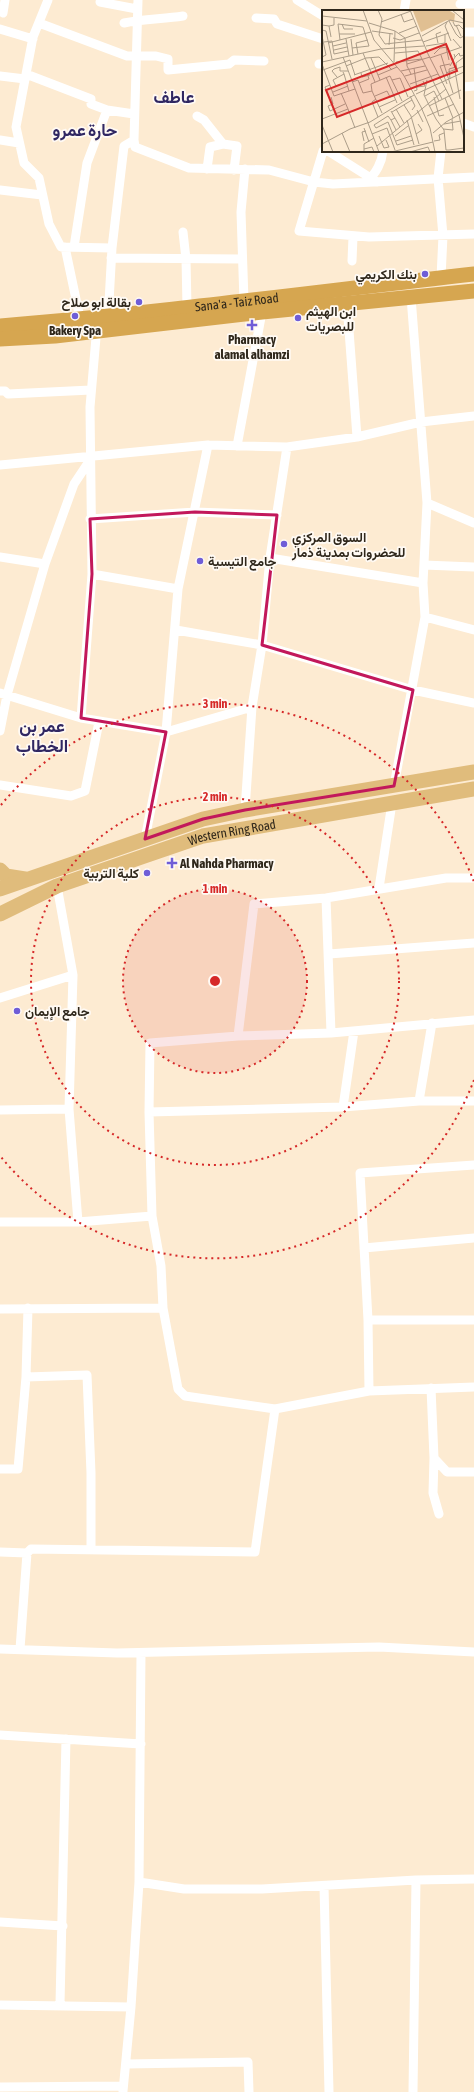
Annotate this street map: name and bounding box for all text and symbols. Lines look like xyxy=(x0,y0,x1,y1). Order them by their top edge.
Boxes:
inset map xyxy=(322,10,464,152)
district label: عاطف xyxy=(154,87,194,107)
district label: حارة عمرو xyxy=(53,120,117,141)
place label: بنك الكريمي xyxy=(356,267,417,285)
marker: بنك الكريمي xyxy=(420,269,430,279)
street label: Sana'a - Taiz Road xyxy=(194,290,279,315)
place label: بقالة ابو صلاح xyxy=(61,295,131,311)
marker: بقالة ابو صلاح xyxy=(134,297,144,307)
place label: ابن الهيثم للبصريات xyxy=(306,304,356,335)
marker: Bakery Spa xyxy=(70,311,80,321)
marker: ابن الهيثم للبصريات xyxy=(293,313,303,323)
marker: Pharmacy alamal alhamzi xyxy=(247,320,257,330)
place label: Bakery Spa xyxy=(49,323,101,338)
place label: Pharmacy alamal alhamzi xyxy=(214,332,290,362)
place label: السوق المركزي للحضروات بمدينة ذمار xyxy=(291,530,405,561)
marker: السوق المركزي للحضروات بمدينة ذمار xyxy=(279,539,289,549)
place label: جامع التيسية xyxy=(208,554,277,571)
marker: جامع التيسية xyxy=(195,556,205,566)
text: 3 min xyxy=(203,697,227,711)
district label: عمر بن الخطاب xyxy=(16,716,68,756)
text: 2 min xyxy=(203,790,227,804)
street label: Western Ring Road xyxy=(186,817,277,849)
place label: Al Nahda Pharmacy xyxy=(179,856,274,871)
marker: Al Nahda Pharmacy xyxy=(167,858,177,868)
place label: كلية التربية xyxy=(83,866,139,882)
marker: كلية التربية xyxy=(142,868,152,878)
text: 1 min xyxy=(203,882,227,896)
centre of rings xyxy=(208,974,222,988)
place label: جامع الإيمان xyxy=(25,1004,90,1021)
marker: جامع الإيمان xyxy=(12,1006,22,1016)

